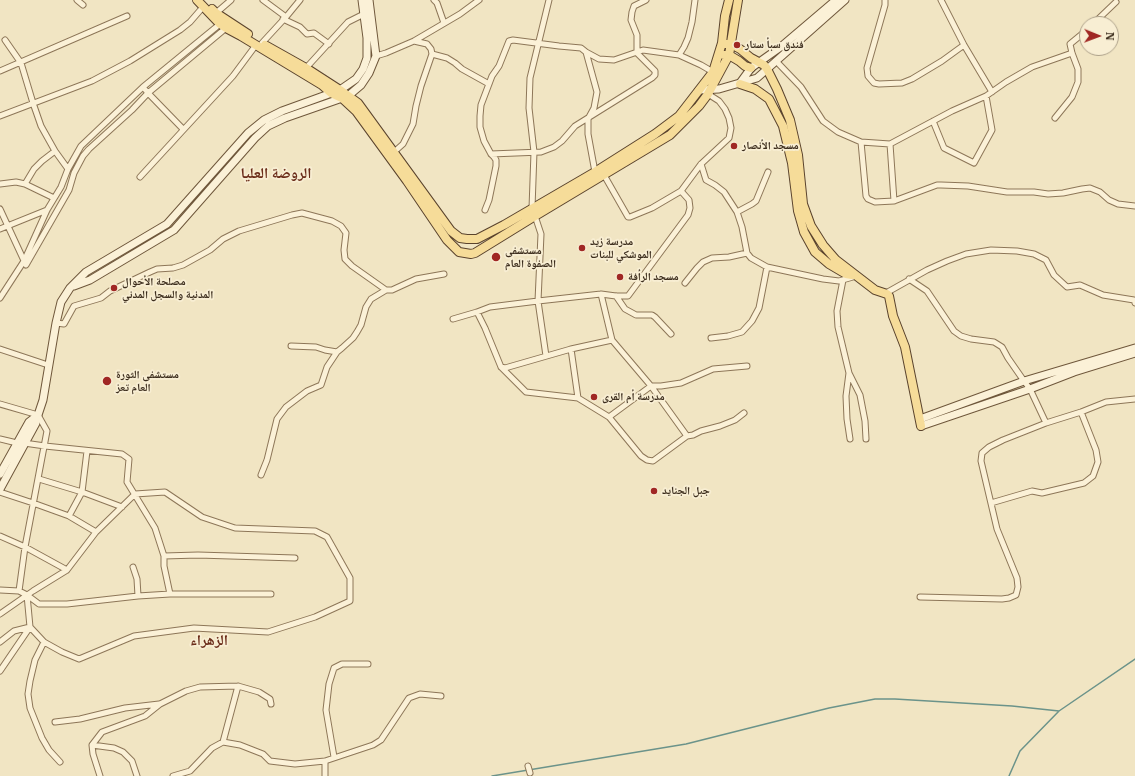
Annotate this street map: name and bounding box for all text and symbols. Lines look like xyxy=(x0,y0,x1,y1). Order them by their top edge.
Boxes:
north arrow xyxy=(1079,16,1119,56)
text: N xyxy=(1103,32,1117,41)
place label: فندق سبأ ستار xyxy=(745,38,804,52)
marker: فندق سبأ ستار xyxy=(732,40,742,50)
place label: مسجد الأنصار xyxy=(742,139,799,153)
marker: مسجد الأنصار xyxy=(729,141,739,151)
district label: الروضة العليا xyxy=(241,165,311,183)
place label: مدرسة زيد الموشكي للبنات xyxy=(590,235,652,261)
marker: مدرسة زيد الموشكي للبنات xyxy=(577,243,587,253)
place label: مستشفى الصفوة العام xyxy=(505,244,556,270)
marker: مستشفى الصفوة العام xyxy=(490,251,502,263)
place label: مسجد الرأفة xyxy=(628,270,679,284)
marker: مسجد الرأفة xyxy=(615,272,625,282)
place label: مصلحة الأحوال المدنية والسجل المدني xyxy=(122,275,213,301)
marker: مصلحة الأحوال المدنية والسجل المدني xyxy=(109,283,119,293)
place label: مستشفى الثورة العام تعز xyxy=(116,368,179,394)
marker: مستشفى الثورة العام تعز xyxy=(101,375,113,387)
place label: مدرسة أم القرى xyxy=(602,390,665,404)
marker: مدرسة أم القرى xyxy=(589,392,599,402)
place label: جبل الجنايد xyxy=(662,484,710,498)
marker: جبل الجنايد xyxy=(649,486,659,496)
district label: الزهراء xyxy=(190,632,228,650)

